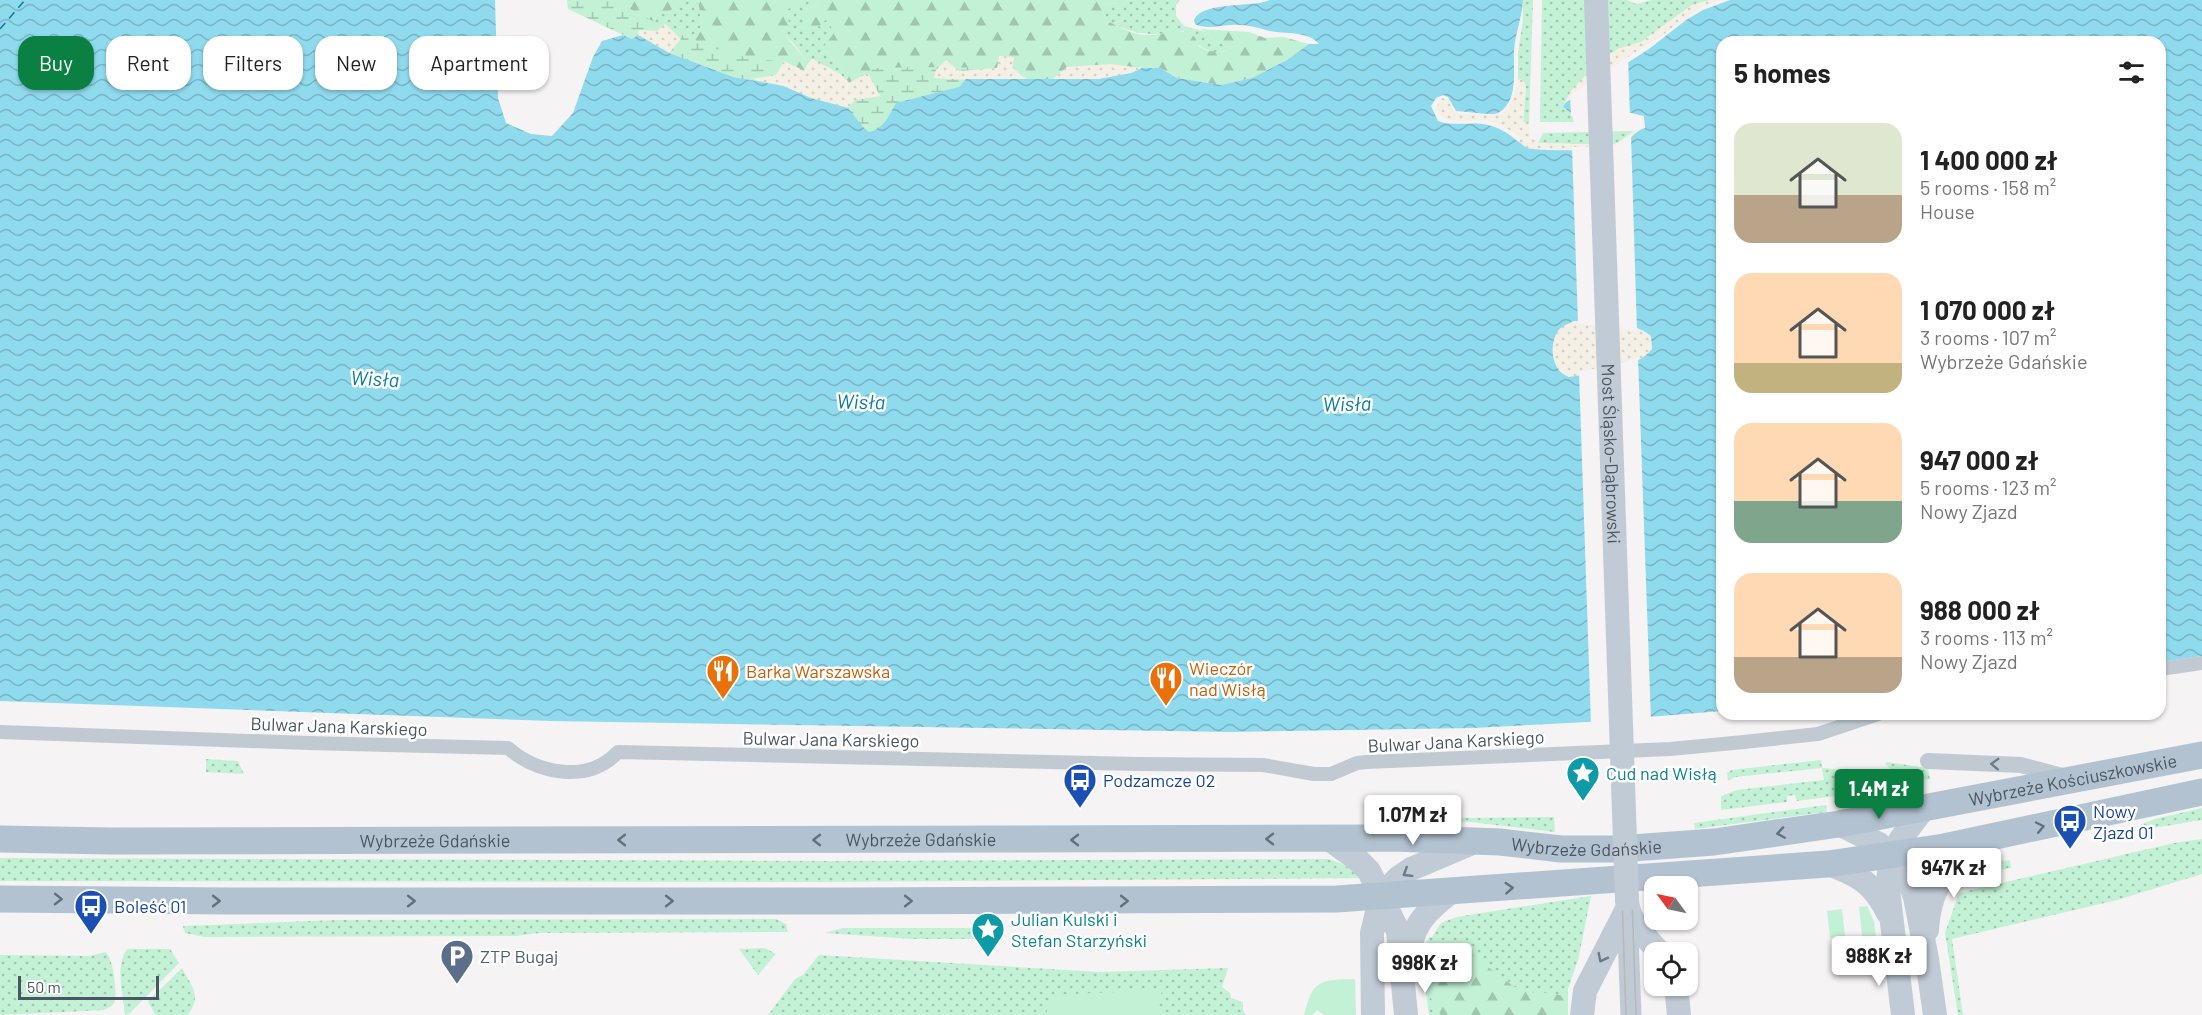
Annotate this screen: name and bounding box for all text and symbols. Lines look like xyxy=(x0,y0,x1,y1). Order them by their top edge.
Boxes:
chip: Buy xyxy=(18,36,94,90)
chip: Rent xyxy=(106,36,191,90)
chip: Filters xyxy=(203,36,303,90)
chip: New xyxy=(315,36,397,90)
chip: Apartment xyxy=(409,36,549,90)
icon: filters xyxy=(2115,56,2148,89)
text: 5 homes xyxy=(1734,57,1831,88)
text: 1 400 000 zł xyxy=(1920,144,2058,175)
icon: home xyxy=(1782,147,1854,219)
text: 5 rooms · 158 m² xyxy=(1920,175,2056,199)
text: House xyxy=(1920,199,1975,223)
text: 1 070 000 zł xyxy=(1920,294,2055,325)
icon: home xyxy=(1782,297,1854,369)
text: 3 rooms · 107 m² xyxy=(1920,325,2056,349)
text: Wybrzeże Gdańskie xyxy=(1920,349,2088,373)
street label: Most Śląsko-Dąbrowski xyxy=(1598,363,1626,544)
water label: Wisła xyxy=(350,365,400,391)
water label: Wisła xyxy=(837,389,885,413)
water label: Wisła xyxy=(1323,391,1371,415)
text: 947 000 zł xyxy=(1920,444,2039,475)
icon: home xyxy=(1782,447,1854,519)
text: 5 rooms · 123 m² xyxy=(1920,475,2057,499)
text: Nowy Zjazd xyxy=(1920,499,2018,523)
text: 988 000 zł xyxy=(1920,594,2040,625)
icon: home xyxy=(1782,597,1854,669)
text: 3 rooms · 113 m² xyxy=(1920,625,2053,649)
text: Nowy Zjazd xyxy=(1920,649,2018,673)
restaurant icon: Barka Warszawska xyxy=(705,653,741,700)
place label: Wieczór nad Wisłą xyxy=(1189,657,1266,700)
place label: Barka Warszawska xyxy=(746,660,890,682)
restaurant icon: Wieczór nad Wisłą xyxy=(1148,660,1184,707)
street label: Bulwar Jana Karskiego xyxy=(250,712,428,740)
street label: Bulwar Jana Karskiego xyxy=(1367,725,1545,757)
street label: Bulwar Jana Karskiego xyxy=(742,726,920,752)
street label: Wybrzeże Kościuszkowskie xyxy=(1967,749,2179,810)
place icon: Cud nad Wisłą xyxy=(1565,755,1601,802)
one-way arrow xyxy=(1990,758,1999,771)
bus stop icon: Podzamcze 02 xyxy=(1062,762,1098,809)
place label: Cud nad Wisłą xyxy=(1606,762,1717,784)
place label: Podzamcze 02 xyxy=(1103,769,1215,791)
pin: 1.4M zł xyxy=(1824,769,1934,820)
text: 1.4M zł xyxy=(1849,776,1909,800)
pin: 1.07M zł xyxy=(1351,795,1475,846)
place label: Nowy Zjazd 01 xyxy=(2093,800,2154,843)
text: 1.07M zł xyxy=(1378,802,1448,826)
bus stop icon: Nowy Zjazd 01 xyxy=(2052,803,2088,850)
one-way arrow xyxy=(2034,821,2044,834)
one-way arrow xyxy=(1776,827,1786,839)
street label: Wybrzeże Gdańskie xyxy=(845,828,996,850)
street label: Wybrzeże Gdańskie xyxy=(359,829,510,851)
street label: Wybrzeże Gdańskie xyxy=(1510,832,1663,860)
one-way arrow xyxy=(1266,833,1275,845)
one-way arrow xyxy=(618,834,627,846)
one-way arrow xyxy=(813,834,822,846)
one-way arrow xyxy=(1071,834,1080,846)
pin: 947K zł xyxy=(1899,848,2009,899)
text: 947K zł xyxy=(1921,855,1987,879)
one-way arrow xyxy=(1403,865,1413,877)
north arrow xyxy=(1644,876,1698,930)
map controls xyxy=(1644,876,1698,996)
one-way arrow xyxy=(1505,881,1514,894)
bus stop icon: Boleść 01 xyxy=(73,888,109,935)
one-way arrow xyxy=(54,893,63,906)
place label: Boleść 01 xyxy=(114,895,186,917)
one-way arrow xyxy=(212,895,221,907)
one-way arrow xyxy=(407,895,416,907)
one-way arrow xyxy=(665,895,674,907)
one-way arrow xyxy=(903,895,912,907)
one-way arrow xyxy=(1119,895,1128,907)
place label: Julian Kulski i Stefan Starzyński xyxy=(1011,908,1147,951)
place icon: Julian Kulski i Stefan Starzyński xyxy=(970,911,1006,958)
pin: 988K zł xyxy=(1824,936,1934,987)
parking icon: ZTP Bugaj xyxy=(439,938,475,985)
button: locate xyxy=(1644,942,1698,996)
pin: 998K zł xyxy=(1370,943,1480,994)
text: 988K zł xyxy=(1846,943,1912,967)
place label: ZTP Bugaj xyxy=(480,945,558,967)
text: 998K zł xyxy=(1392,950,1458,974)
one-way arrow xyxy=(1598,951,1609,962)
scale bar xyxy=(18,973,159,1000)
text: 50 m xyxy=(27,977,61,996)

